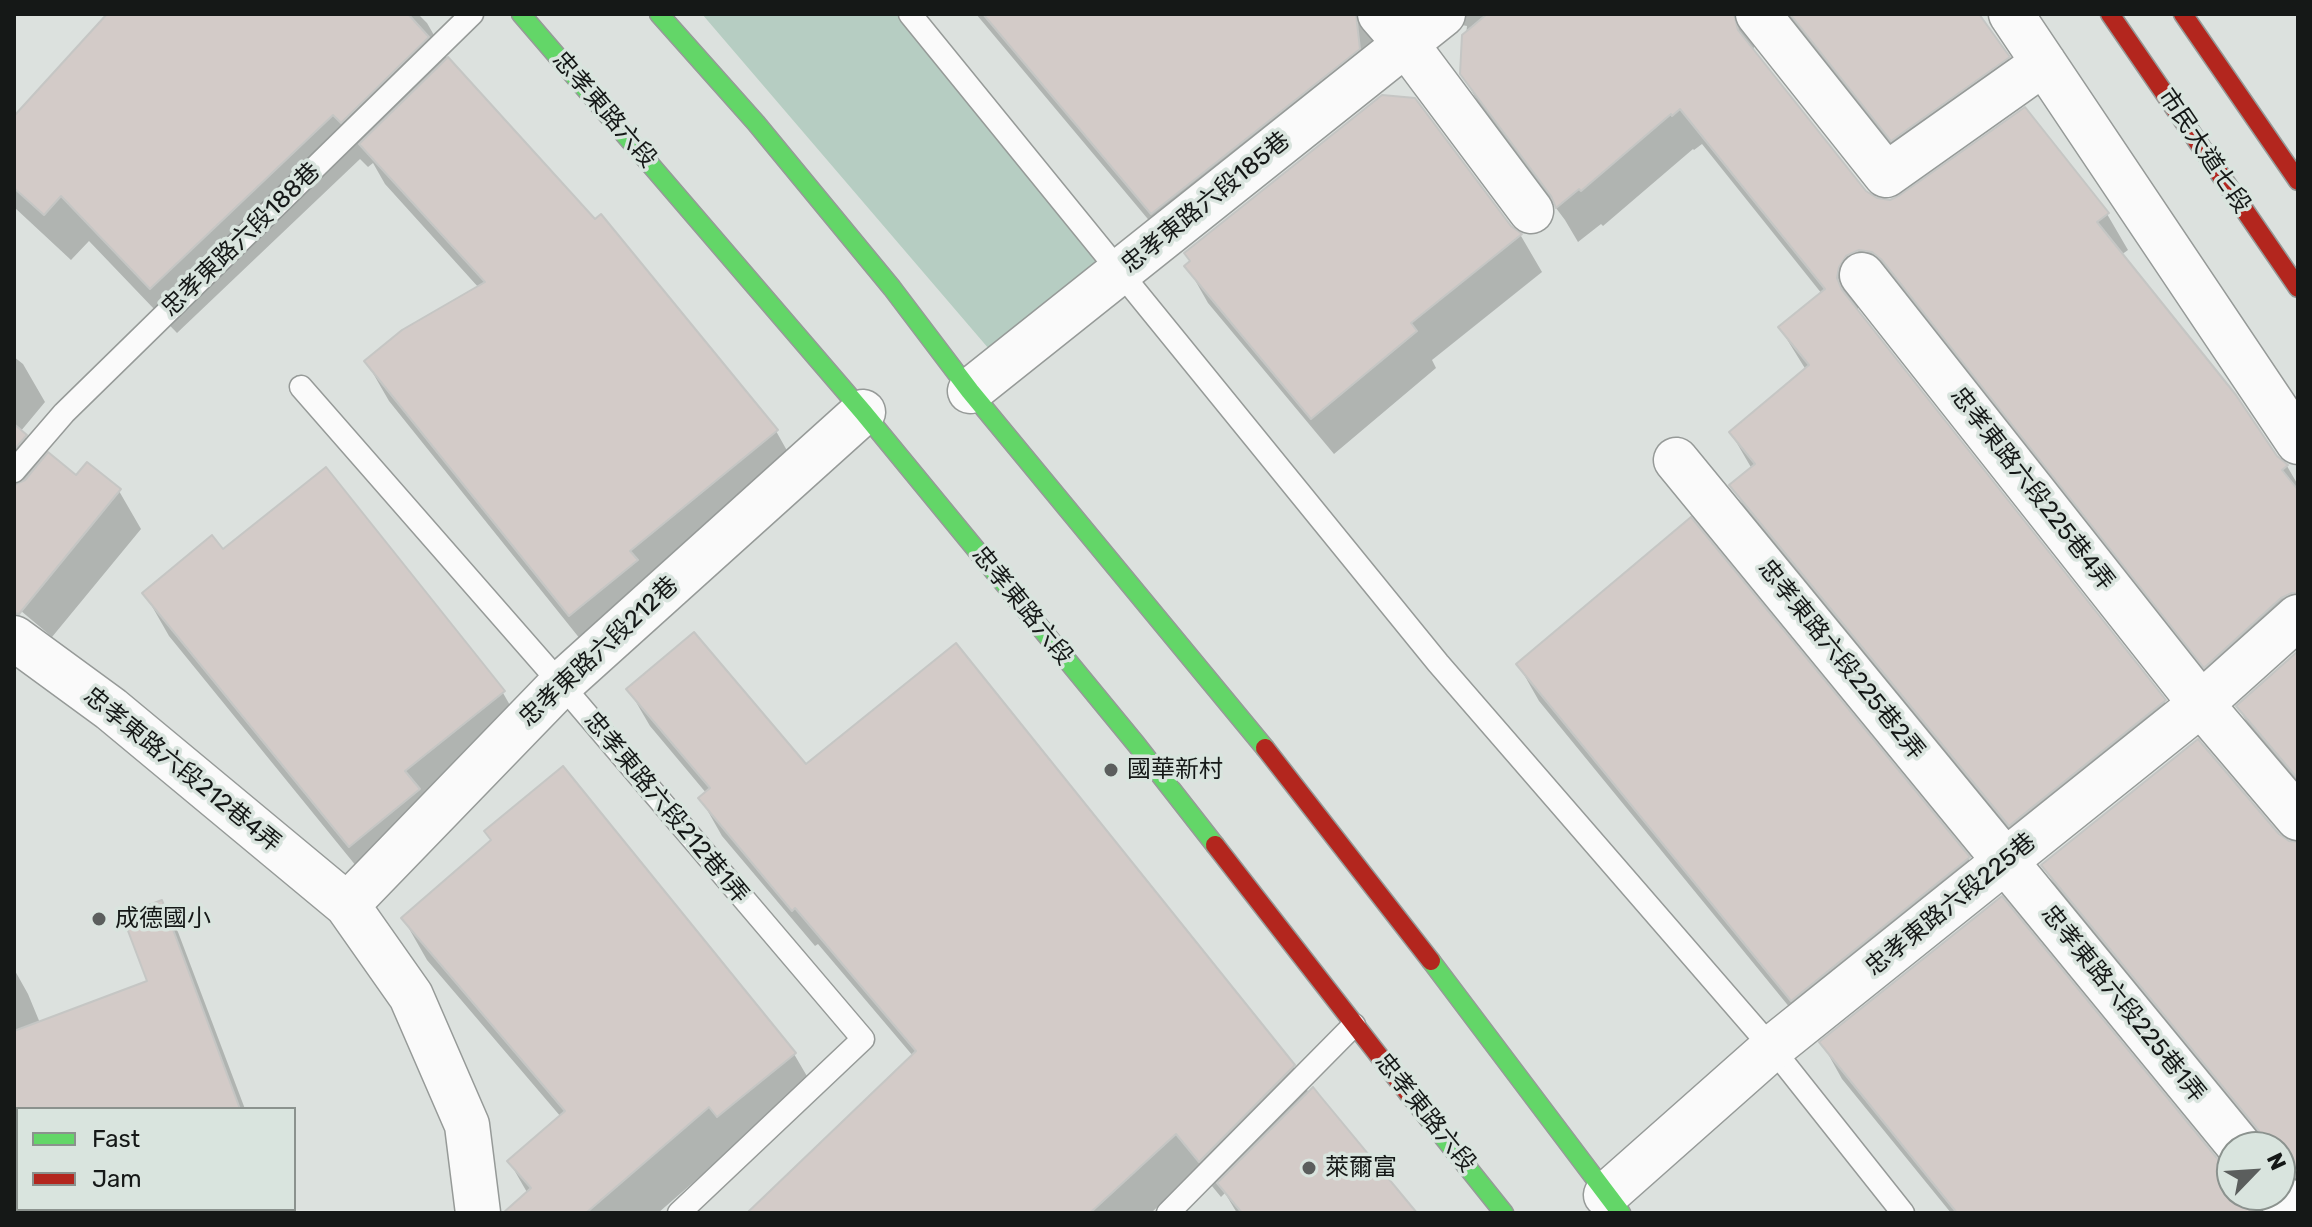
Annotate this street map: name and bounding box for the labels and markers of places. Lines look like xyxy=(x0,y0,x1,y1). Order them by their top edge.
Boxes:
place label: 國華新村 xyxy=(1127,756,1223,784)
marker: 國華新村 xyxy=(1102,761,1120,779)
place label: 成德國小 xyxy=(115,905,211,933)
marker: 成德國小 xyxy=(90,910,108,928)
place label: 萊爾富 xyxy=(1325,1154,1397,1182)
marker: 萊爾富 xyxy=(1300,1159,1318,1177)

